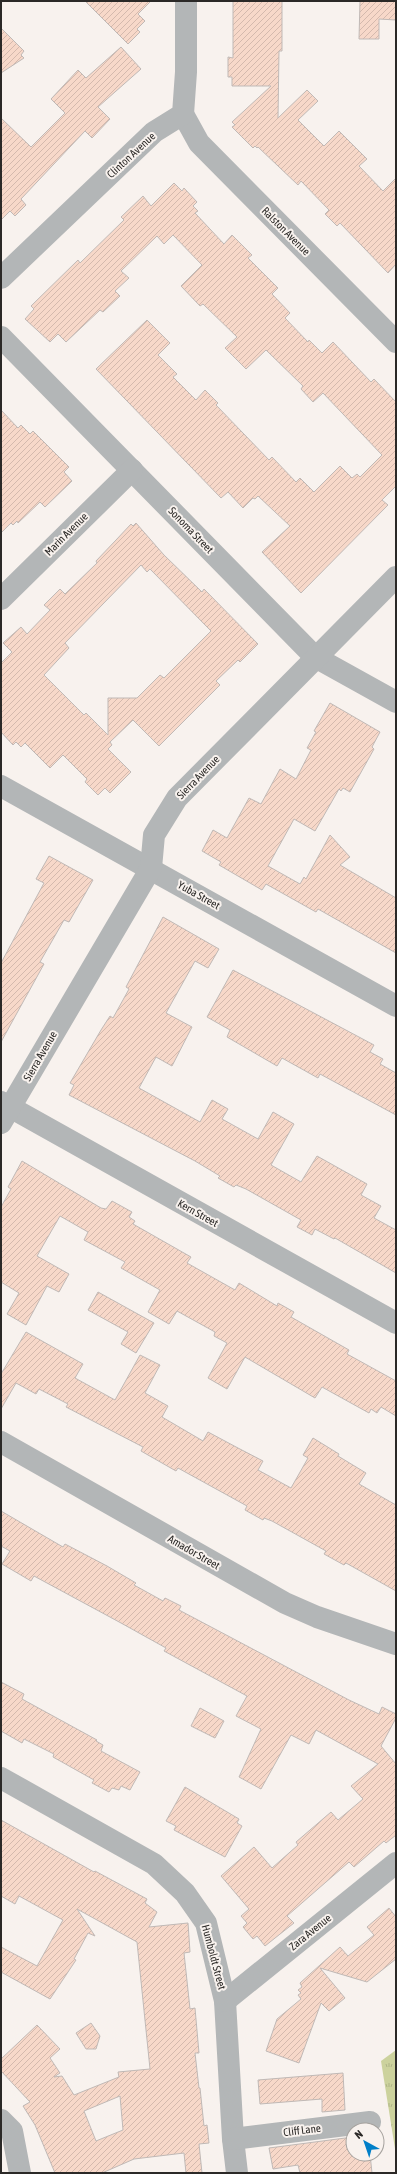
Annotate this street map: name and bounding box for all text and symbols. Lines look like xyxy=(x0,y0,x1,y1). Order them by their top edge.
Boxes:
street label: Clinton Avenue xyxy=(105,130,157,180)
street label: Ralston Avenue xyxy=(260,205,312,257)
street label: Sonoma Street xyxy=(166,505,216,555)
street label: Marin Avenue xyxy=(42,510,90,558)
street label: Sierra Avenue xyxy=(174,753,222,801)
street label: Yuba Street xyxy=(176,879,222,911)
street label: Sierra Avenue xyxy=(21,1029,59,1083)
street label: Kern Street xyxy=(176,1197,220,1229)
street label: Amador Street xyxy=(166,1532,222,1572)
street label: Zara Avenue xyxy=(287,1912,333,1952)
street label: Humboldt Street xyxy=(200,1923,228,1991)
street label: Cliff Lane xyxy=(283,2122,321,2138)
north arrow xyxy=(345,2122,385,2162)
text: N xyxy=(352,2128,365,2141)

